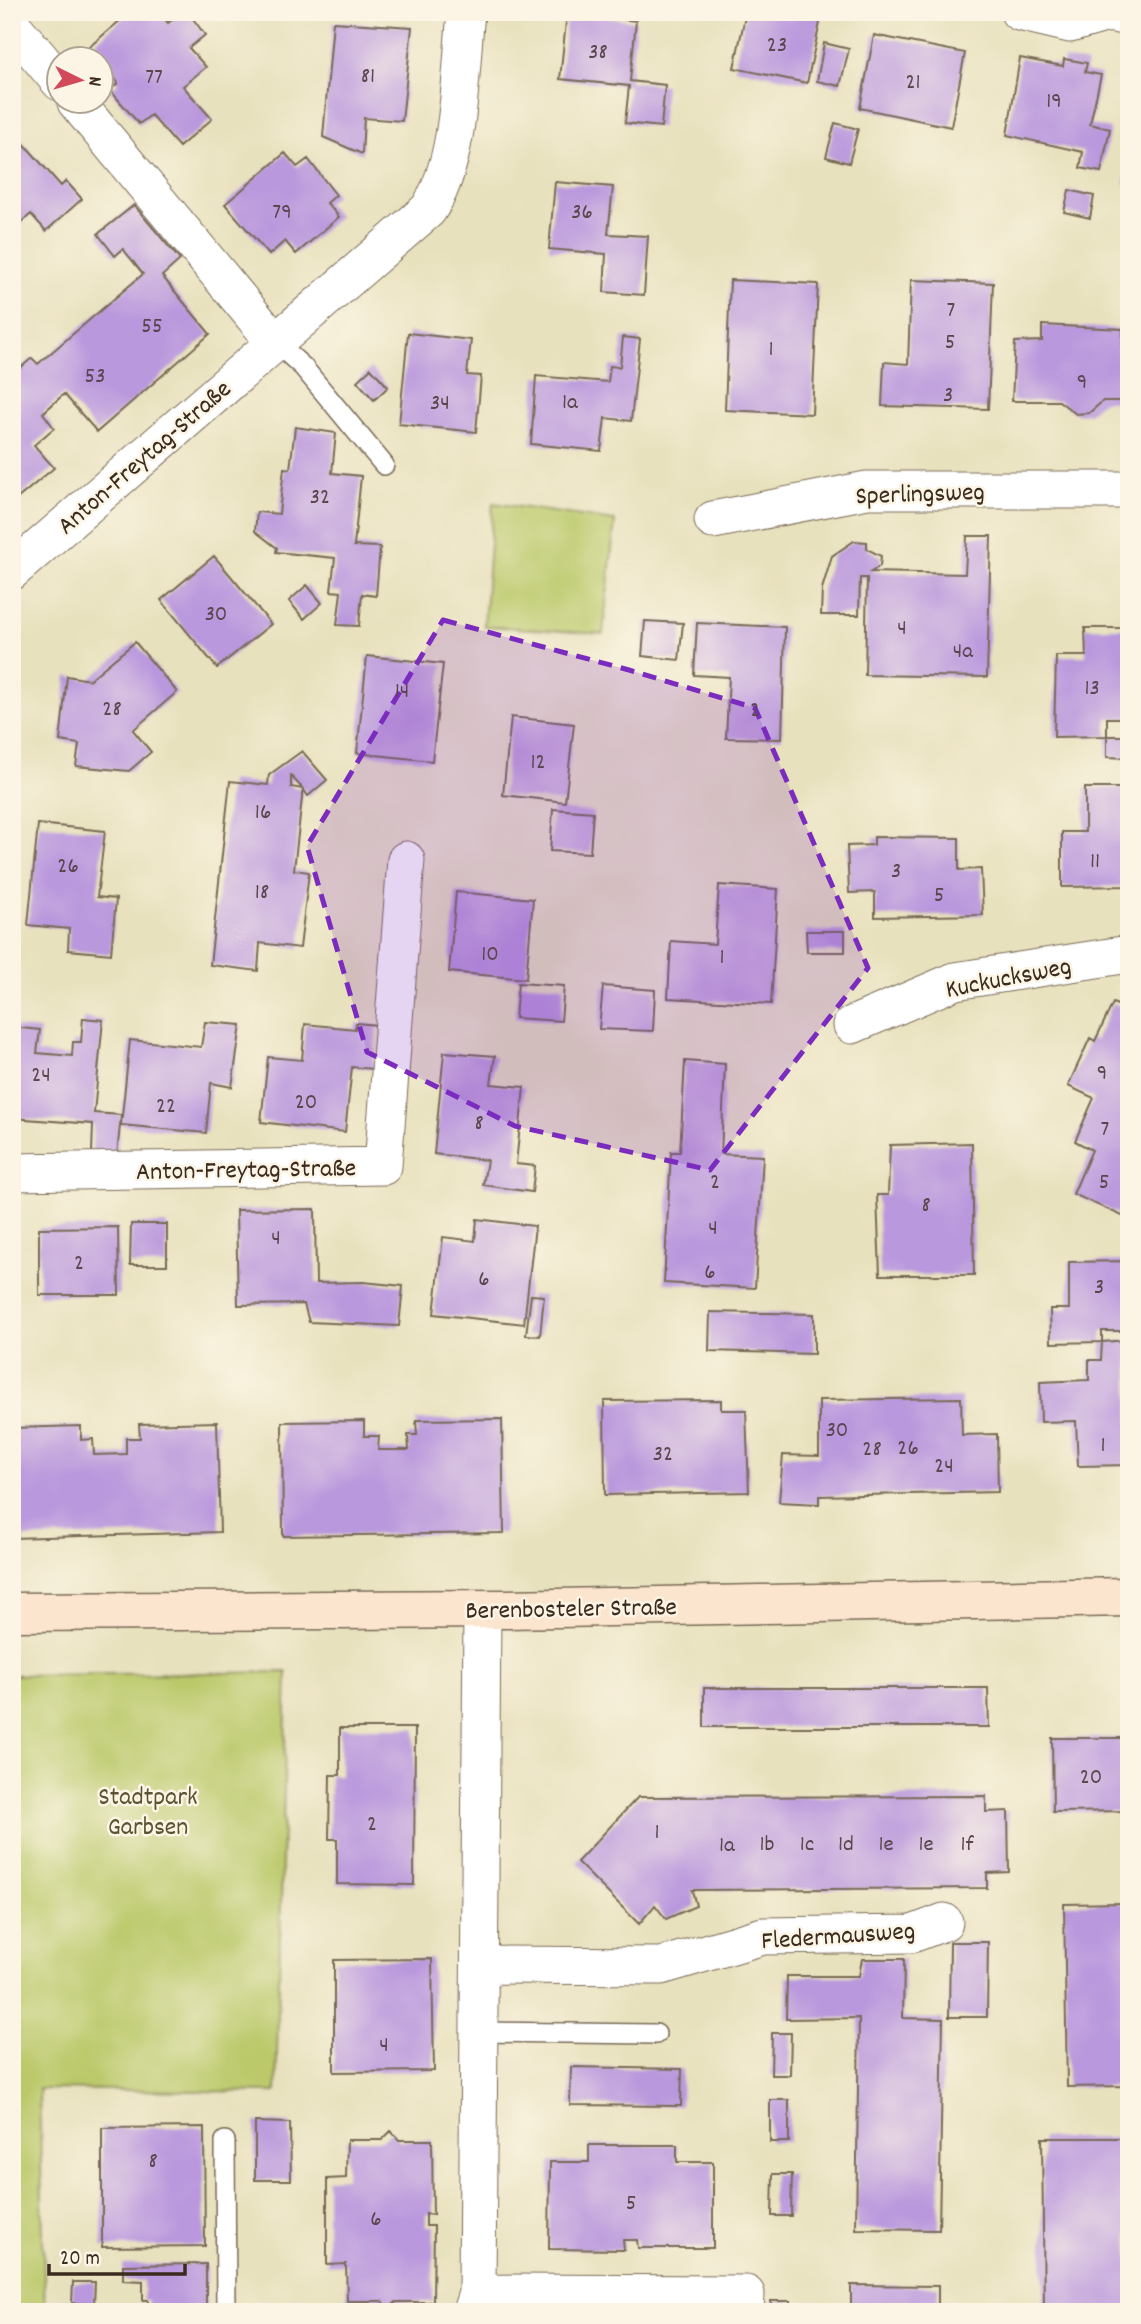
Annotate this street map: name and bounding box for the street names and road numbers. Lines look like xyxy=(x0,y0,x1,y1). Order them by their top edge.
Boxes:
street label: Anton-Freytag-Straße xyxy=(50,372,241,545)
street label: Sperlingsweg xyxy=(855,475,985,516)
street label: Kuckucksweg xyxy=(943,949,1075,1010)
street label: Anton-Freytag-Straße xyxy=(136,1151,356,1192)
street label: Berenbosteler Straße xyxy=(465,1590,677,1631)
street label: Fledermausweg xyxy=(760,1914,916,1961)

